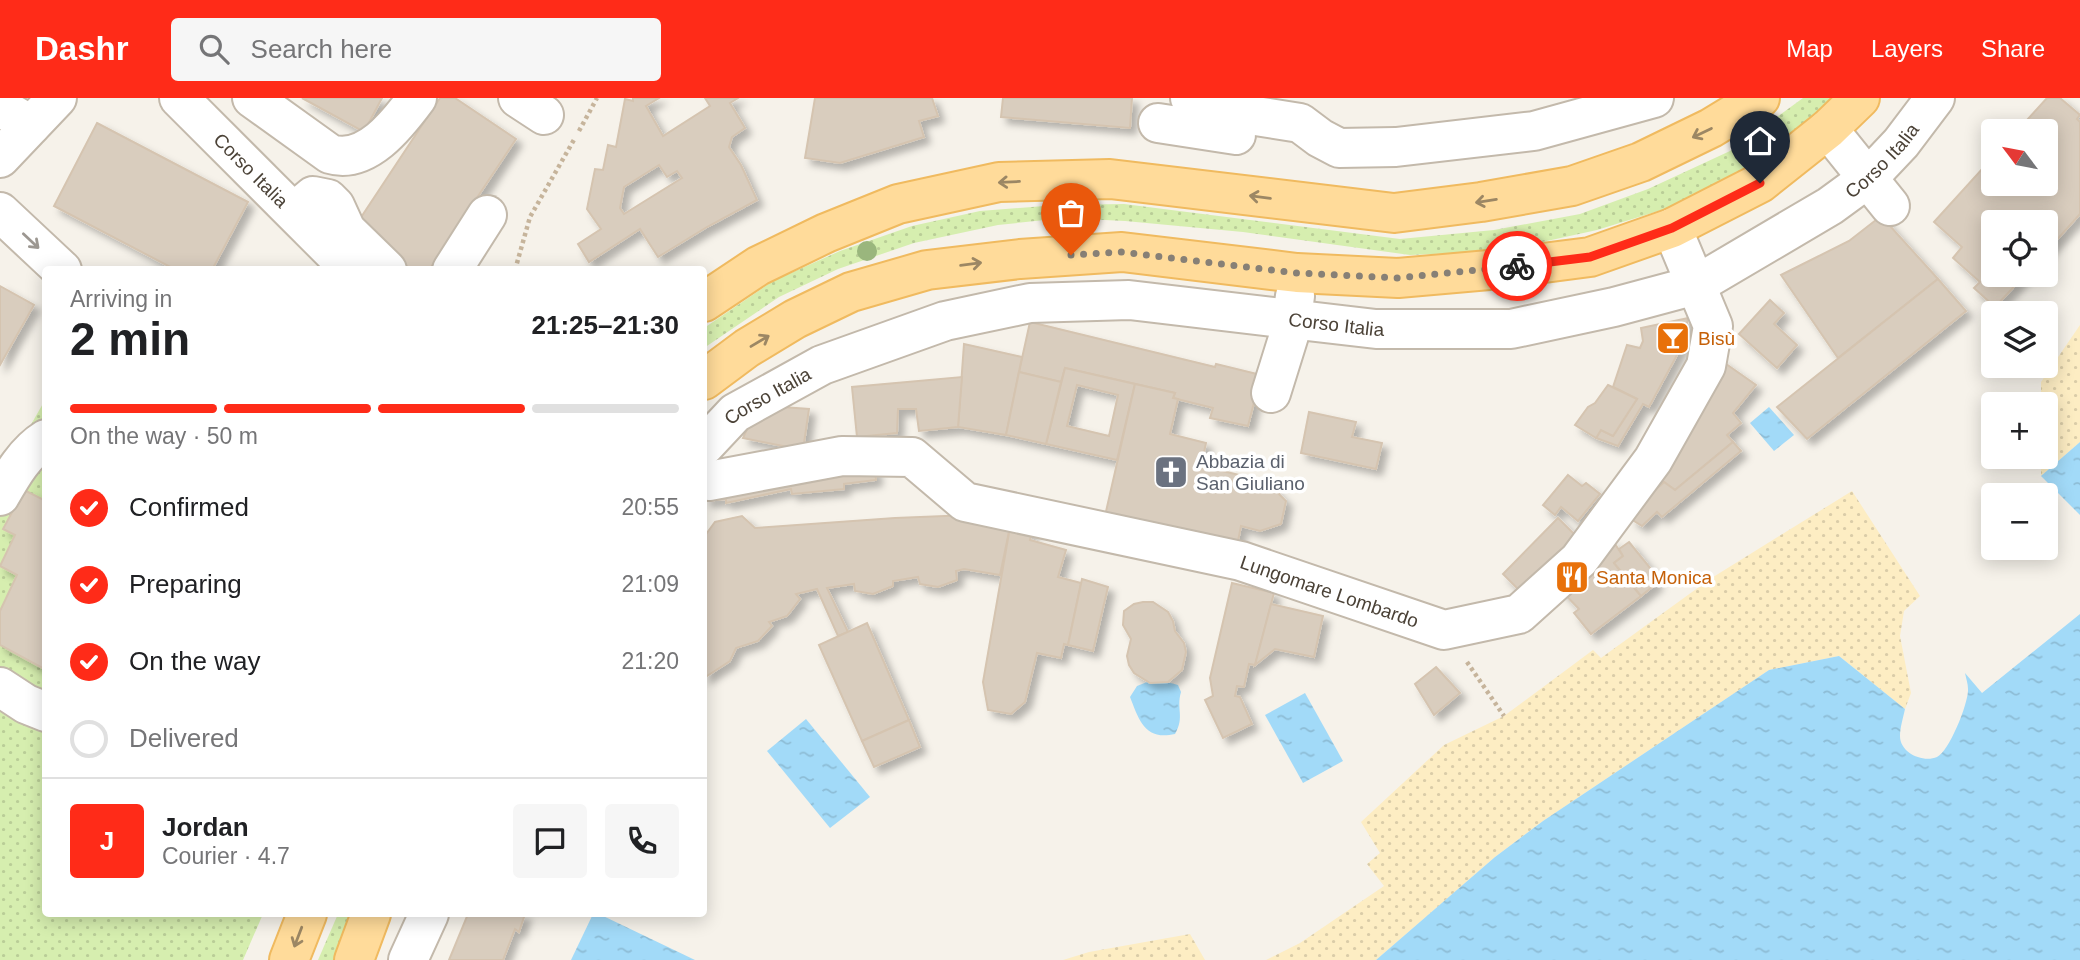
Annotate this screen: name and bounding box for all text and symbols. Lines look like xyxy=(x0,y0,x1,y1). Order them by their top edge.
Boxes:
search box xyxy=(171,18,661,81)
text: Dashr xyxy=(35,30,129,67)
icon: search xyxy=(195,30,233,68)
text: Search here xyxy=(251,34,392,64)
text: Map xyxy=(1786,35,1833,62)
text: Layers xyxy=(1871,35,1943,62)
text: Share xyxy=(1981,35,2045,62)
pin xyxy=(1730,111,1790,183)
street label: Corso Italia xyxy=(1841,119,1923,202)
north arrow xyxy=(1981,119,2058,196)
map controls xyxy=(1981,119,2058,560)
icon: home xyxy=(1741,122,1779,160)
one-way arrow xyxy=(1692,126,1713,140)
street label: Corso Italia xyxy=(210,129,293,212)
one-way arrow xyxy=(998,175,1021,188)
pin xyxy=(1041,183,1101,255)
one-way arrow xyxy=(1250,190,1272,203)
icon: bag xyxy=(1052,194,1090,232)
one-way arrow xyxy=(1475,195,1498,208)
button: locate xyxy=(1981,210,2058,287)
courier xyxy=(1482,231,1552,301)
one-way arrow xyxy=(22,232,39,249)
icon: bike xyxy=(1498,247,1536,285)
one-way arrow xyxy=(959,258,982,271)
text: Arriving in xyxy=(70,286,172,312)
button: layers xyxy=(1981,301,2058,378)
street label: Corso Italia xyxy=(1287,308,1385,340)
text: 21:25–21:30 xyxy=(532,310,679,340)
text: 2 min xyxy=(70,313,190,365)
bar icon: Bisù xyxy=(1654,319,1692,357)
place label: Bisù xyxy=(1698,328,1735,349)
one-way arrow xyxy=(749,333,769,347)
street label: Corso Italia xyxy=(720,363,815,428)
button: + xyxy=(1981,392,2058,469)
text: On the way · 50 m xyxy=(70,423,258,449)
place label: Abbazia di San Giuliano xyxy=(1196,451,1305,494)
church icon: Abbazia di San Giuliano xyxy=(1152,453,1190,491)
button: − xyxy=(1981,483,2058,560)
icon: check xyxy=(70,489,108,527)
text: Confirmed xyxy=(129,492,249,522)
text: 20:55 xyxy=(621,494,679,520)
street label: Lungomare Lombardo xyxy=(1238,551,1421,631)
restaurant icon: Santa Monica xyxy=(1553,558,1591,596)
icon: check xyxy=(70,566,108,604)
place label: Santa Monica xyxy=(1596,567,1713,588)
text: Preparing xyxy=(129,569,242,599)
text: 21:09 xyxy=(621,571,679,597)
icon: check xyxy=(70,643,108,681)
text: On the way xyxy=(129,646,261,676)
text: 21:20 xyxy=(621,648,679,674)
text: Delivered xyxy=(129,723,239,753)
button: chat xyxy=(513,804,587,878)
button: phone xyxy=(605,804,679,878)
text: Jordan xyxy=(162,812,249,842)
text: J xyxy=(100,826,114,856)
text: Courier · 4.7 xyxy=(162,843,290,869)
one-way arrow xyxy=(291,925,303,947)

